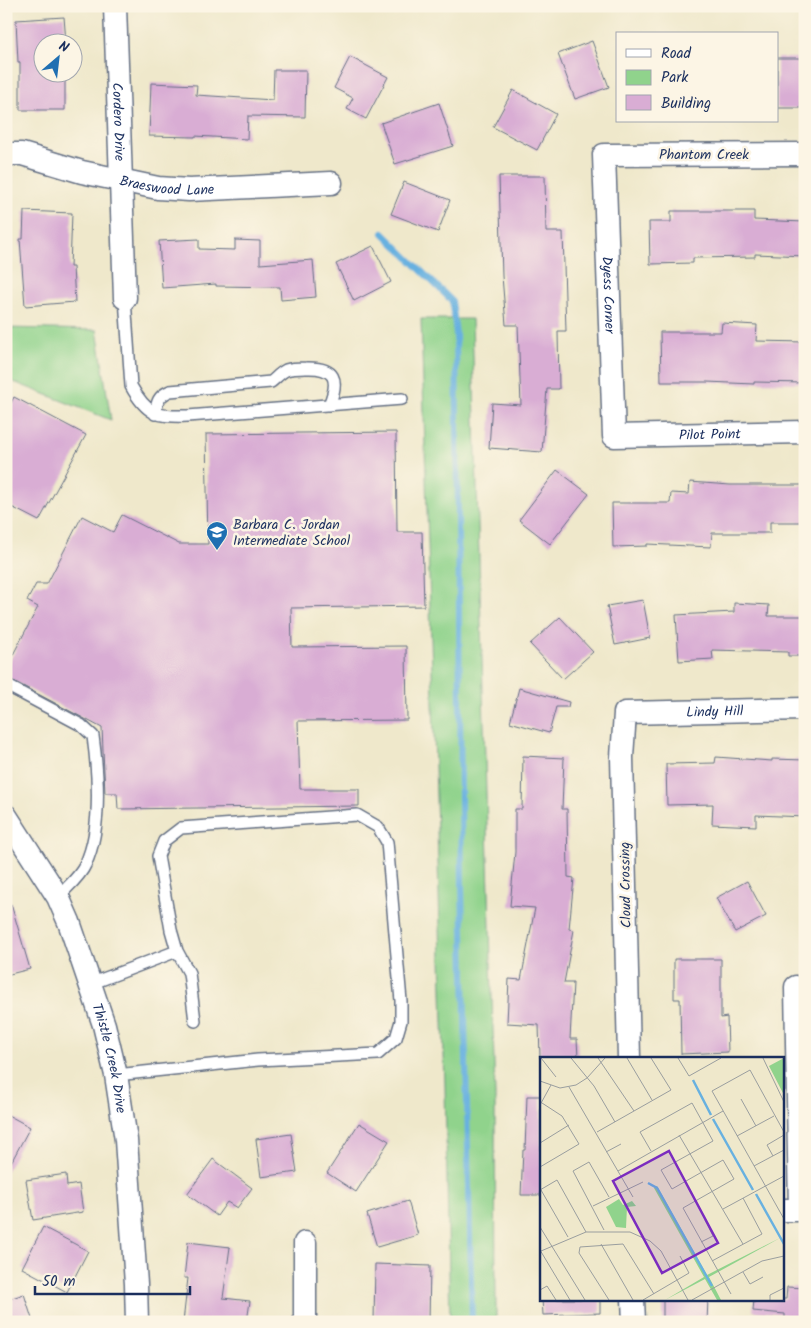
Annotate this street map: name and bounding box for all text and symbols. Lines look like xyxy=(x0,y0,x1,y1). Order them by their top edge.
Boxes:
north arrow xyxy=(32,32,82,82)
legend xyxy=(616,32,778,122)
text: N xyxy=(55,36,73,59)
text: Road xyxy=(661,42,692,66)
text: Park xyxy=(661,66,689,90)
street label: Cordero Drive xyxy=(106,82,130,162)
text: Building xyxy=(661,92,711,116)
street label: Phantom Creek xyxy=(659,144,749,166)
street label: Braeswood Lane xyxy=(117,170,215,202)
street label: Dyess Corner xyxy=(596,256,620,335)
street label: Pilot Point xyxy=(679,423,742,447)
place label: Barbara C. Jordan Intermediate School xyxy=(233,514,351,552)
school or university icon: Barbara C. Jordan Intermediate School xyxy=(205,520,229,551)
street label: Lindy Hill xyxy=(686,700,744,724)
street label: Cloud Crossing xyxy=(614,842,638,928)
street label: Thistle Creek Drive xyxy=(85,1001,132,1115)
inset map xyxy=(540,1057,784,1300)
scale bar xyxy=(35,1263,190,1295)
text: 50 m xyxy=(42,1270,76,1294)

